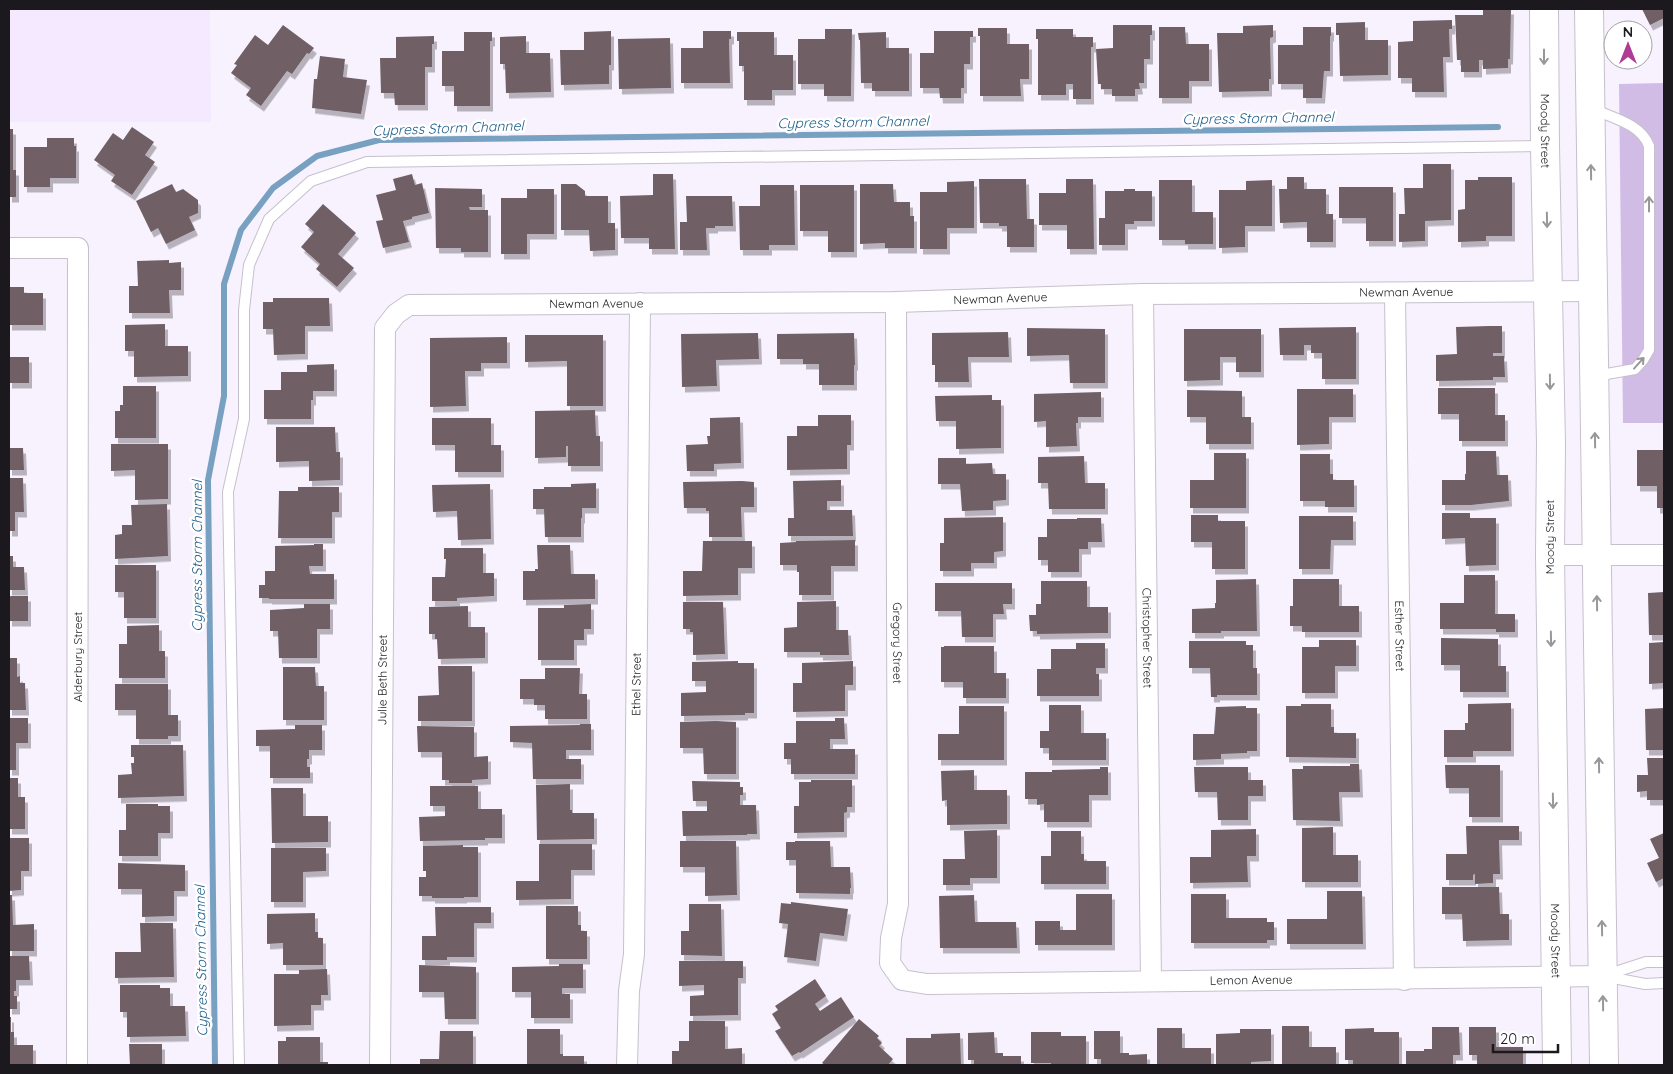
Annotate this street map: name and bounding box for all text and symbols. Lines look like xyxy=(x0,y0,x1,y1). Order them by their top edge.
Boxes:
north arrow xyxy=(1603,20,1653,70)
text: N xyxy=(1623,23,1633,41)
one-way arrow xyxy=(1539,49,1549,65)
street label: Moody Street xyxy=(1538,94,1553,168)
water label: Cypress Storm Channel xyxy=(1182,108,1336,128)
water label: Cypress Storm Channel xyxy=(777,112,931,132)
water label: Cypress Storm Channel xyxy=(372,116,526,140)
one-way arrow xyxy=(1586,165,1596,181)
one-way arrow xyxy=(1644,196,1654,212)
one-way arrow xyxy=(1542,212,1551,228)
street label: Newman Avenue xyxy=(1359,284,1454,300)
street label: Newman Avenue xyxy=(953,289,1048,307)
street label: Newman Avenue xyxy=(549,296,644,311)
one-way arrow xyxy=(1634,357,1645,370)
one-way arrow xyxy=(1545,374,1555,390)
one-way arrow xyxy=(1590,432,1600,448)
water label: Cypress Storm Channel xyxy=(188,479,206,632)
street label: Moody Street xyxy=(1542,500,1557,574)
street label: Christopher Street xyxy=(1139,588,1156,688)
one-way arrow xyxy=(1592,595,1602,611)
street label: Esther Street xyxy=(1392,600,1408,672)
street label: Gregory Street xyxy=(890,602,905,684)
street label: Alderbury Street xyxy=(70,612,85,702)
one-way arrow xyxy=(1546,630,1556,646)
street label: Julie Beth Street xyxy=(374,635,390,725)
street label: Ethel Street xyxy=(628,653,644,716)
one-way arrow xyxy=(1594,757,1604,774)
one-way arrow xyxy=(1548,792,1558,809)
water label: Cypress Storm Channel xyxy=(191,883,211,1037)
street label: Moody Street xyxy=(1548,903,1564,978)
one-way arrow xyxy=(1597,920,1607,936)
street label: Lemon Avenue xyxy=(1210,972,1293,988)
one-way arrow xyxy=(1598,996,1608,1012)
scale bar xyxy=(1493,1022,1558,1054)
text: 20 m xyxy=(1500,1029,1535,1048)

